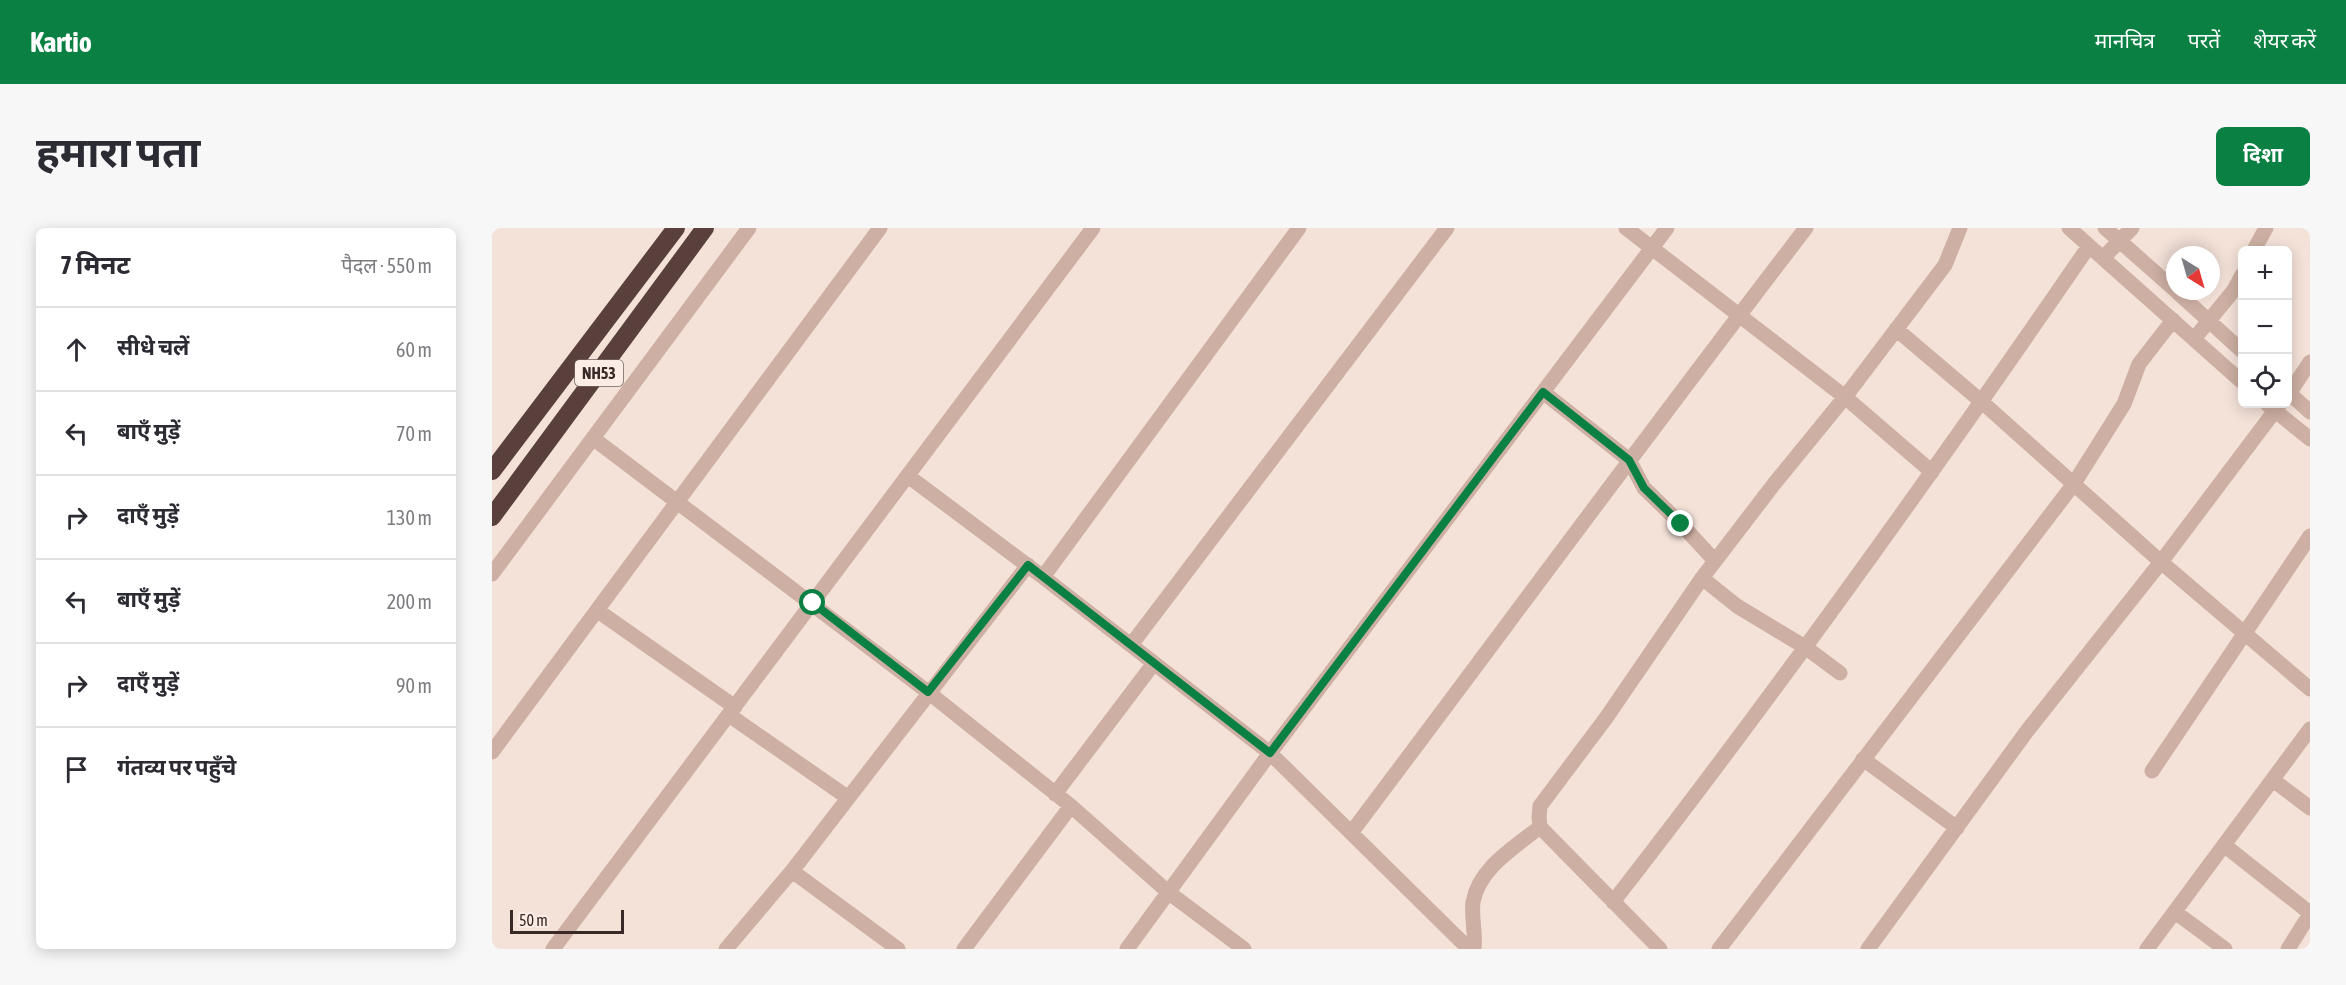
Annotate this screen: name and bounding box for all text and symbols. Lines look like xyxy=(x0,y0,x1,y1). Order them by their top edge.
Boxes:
text: Kartio xyxy=(30,26,92,58)
text: मानचित्र xyxy=(2095,28,2155,52)
text: परतें xyxy=(2188,28,2220,52)
text: शेयर करें xyxy=(2253,28,2316,52)
button: दिशा xyxy=(2216,127,2310,186)
text: हमारा पता xyxy=(36,128,200,176)
north arrow xyxy=(2166,246,2220,300)
map controls xyxy=(2238,246,2292,408)
button: + xyxy=(2238,246,2292,300)
text: 7 मिनट xyxy=(60,250,130,280)
text: पैदल · 550 m xyxy=(341,254,432,277)
button: − xyxy=(2238,300,2292,354)
icon: ahead xyxy=(60,333,93,366)
text: सीधे चलें xyxy=(117,334,189,360)
text: 60 m xyxy=(396,338,432,361)
button: locate xyxy=(2238,354,2292,408)
road number: NH53 xyxy=(575,360,623,386)
icon: left xyxy=(60,417,93,450)
text: बाएँ मुड़ें xyxy=(117,418,180,444)
text: 70 m xyxy=(396,422,432,445)
icon: right xyxy=(60,501,93,534)
text: दाएँ मुड़ें xyxy=(117,502,179,528)
text: 130 m xyxy=(387,506,432,529)
route end xyxy=(1667,510,1693,536)
icon: left xyxy=(60,585,93,618)
text: बाएँ मुड़ें xyxy=(117,586,180,612)
route start xyxy=(799,589,825,615)
text: 200 m xyxy=(387,590,432,613)
icon: right xyxy=(60,669,93,702)
text: दाएँ मुड़ें xyxy=(117,670,179,696)
text: 90 m xyxy=(396,674,432,697)
icon: arrive xyxy=(60,753,93,786)
text: गंतव्य पर पहुँचे xyxy=(117,754,236,780)
scale bar xyxy=(510,907,624,934)
text: 50 m xyxy=(519,911,548,929)

